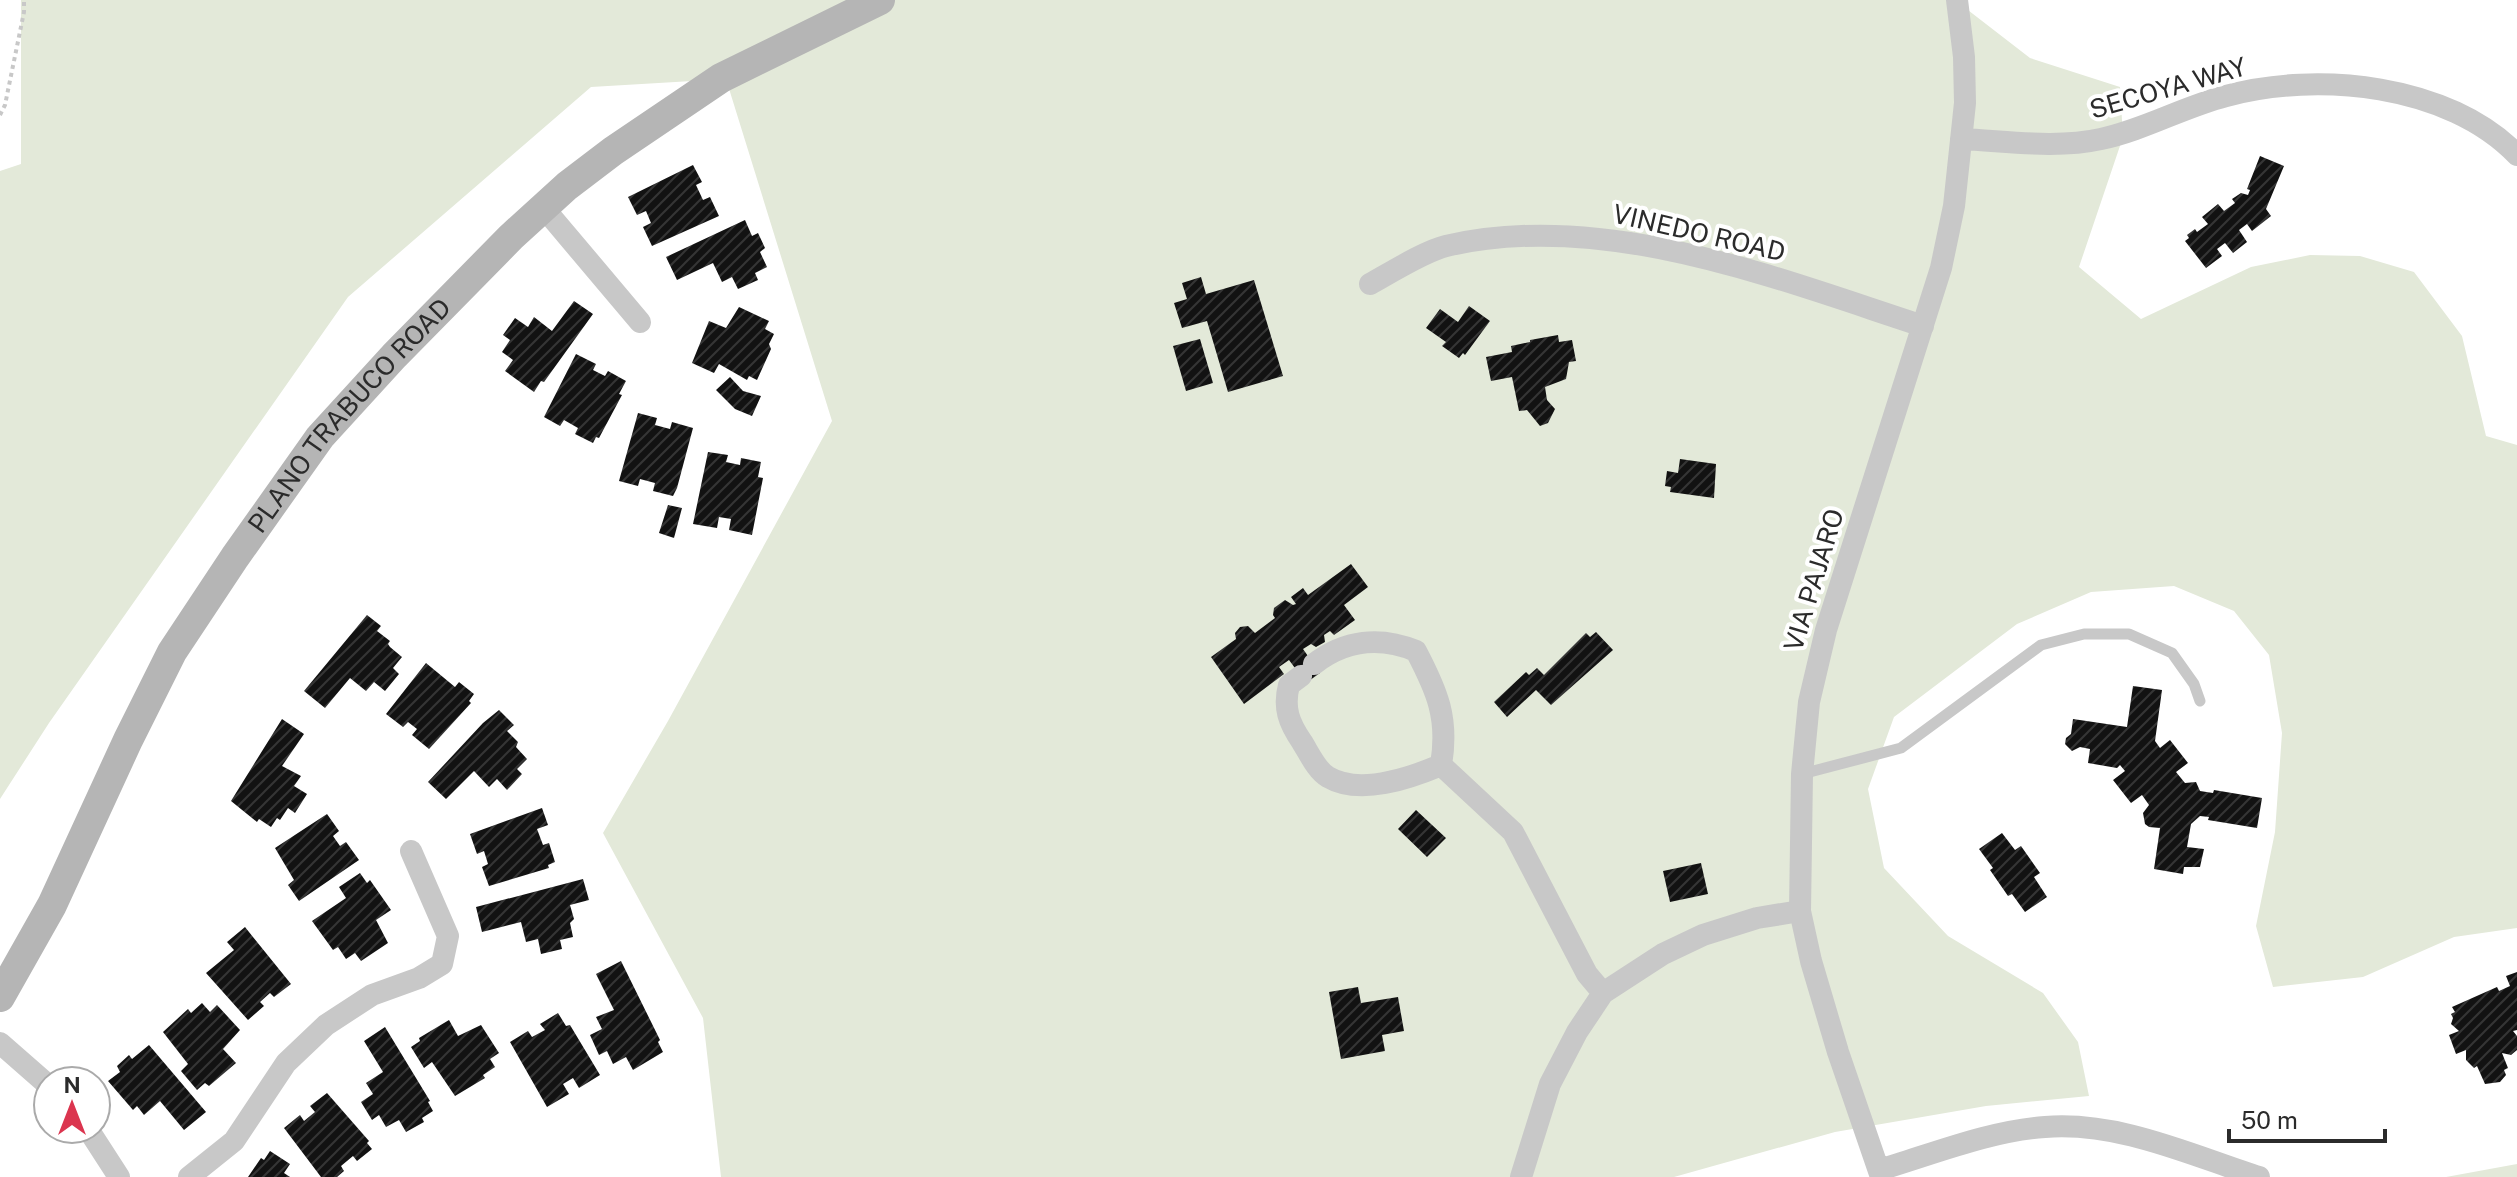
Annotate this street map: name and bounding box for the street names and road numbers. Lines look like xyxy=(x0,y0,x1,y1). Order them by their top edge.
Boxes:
street label: SECOYA WAY xyxy=(2086,50,2250,125)
street label: VINEDO ROAD xyxy=(1610,198,1788,267)
street label: PLANO TRABUCO ROAD xyxy=(241,292,457,539)
street label: VIA PAJARO xyxy=(1777,505,1850,655)

